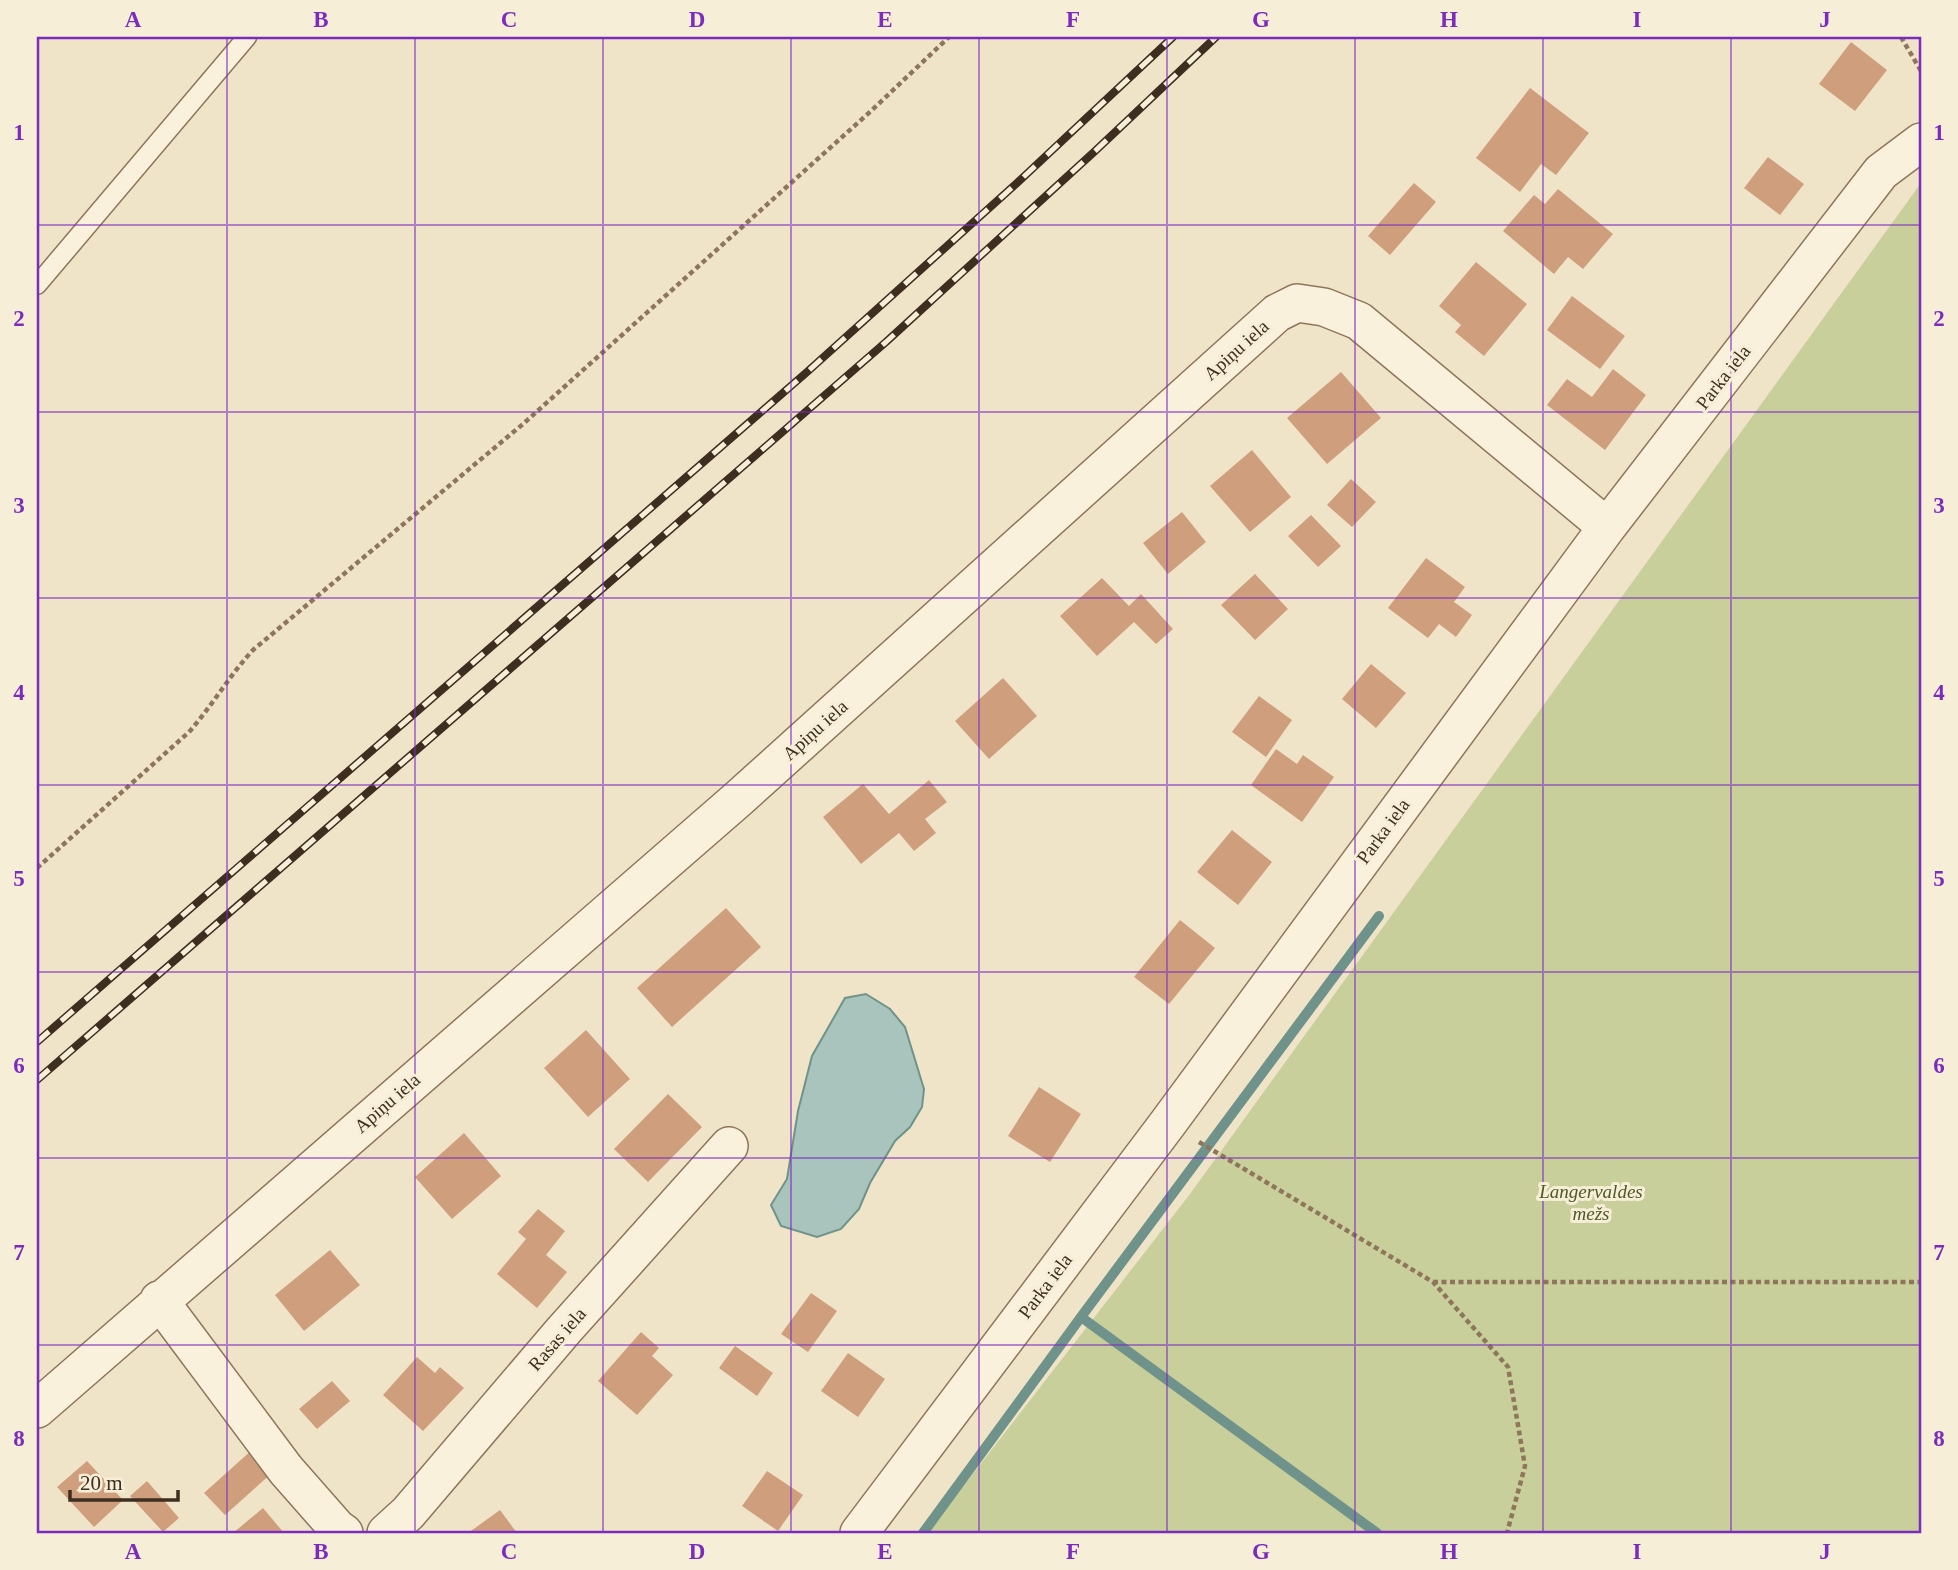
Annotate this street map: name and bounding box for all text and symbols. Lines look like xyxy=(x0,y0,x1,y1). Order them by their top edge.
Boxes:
text: A xyxy=(125,7,142,32)
text: B xyxy=(313,7,329,32)
text: C xyxy=(501,7,517,32)
text: D xyxy=(689,7,705,32)
text: E xyxy=(877,7,893,32)
text: F xyxy=(1066,7,1080,32)
text: G xyxy=(1252,7,1270,32)
text: H xyxy=(1440,7,1458,32)
text: I xyxy=(1633,7,1642,32)
text: J xyxy=(1819,7,1831,32)
text: 1 xyxy=(13,120,25,145)
text: 1 xyxy=(1933,120,1945,145)
text: 2 xyxy=(13,306,25,331)
text: 2 xyxy=(1933,306,1945,331)
street label: Apiņu iela xyxy=(1199,315,1273,384)
street label: Parka iela xyxy=(1692,340,1755,413)
text: 3 xyxy=(13,493,25,518)
text: 3 xyxy=(1933,493,1945,518)
text: 4 xyxy=(13,680,25,705)
text: 4 xyxy=(1933,680,1945,705)
street label: Apiņu iela xyxy=(778,695,852,764)
street label: Parka iela xyxy=(1352,794,1414,868)
text: 5 xyxy=(13,866,25,891)
text: 5 xyxy=(1933,866,1945,891)
text: 6 xyxy=(13,1053,25,1078)
text: 6 xyxy=(1933,1053,1945,1078)
street label: Apiņu iela xyxy=(350,1069,424,1137)
park label: Langervaldes mežs xyxy=(1538,1181,1643,1224)
text: 7 xyxy=(13,1240,25,1265)
text: 7 xyxy=(1933,1240,1945,1265)
street label: Parka iela xyxy=(1014,1249,1076,1322)
street label: Rasas iela xyxy=(524,1303,590,1375)
text: 8 xyxy=(13,1426,25,1451)
text: 8 xyxy=(1933,1426,1945,1451)
scale bar xyxy=(70,1458,178,1502)
text: 20 m xyxy=(80,1471,123,1495)
text: A xyxy=(125,1539,142,1564)
text: B xyxy=(313,1539,329,1564)
text: C xyxy=(501,1539,517,1564)
text: D xyxy=(689,1539,705,1564)
text: E xyxy=(877,1539,893,1564)
text: F xyxy=(1066,1539,1080,1564)
text: G xyxy=(1252,1539,1270,1564)
text: H xyxy=(1440,1539,1458,1564)
text: I xyxy=(1633,1539,1642,1564)
text: J xyxy=(1819,1539,1831,1564)

